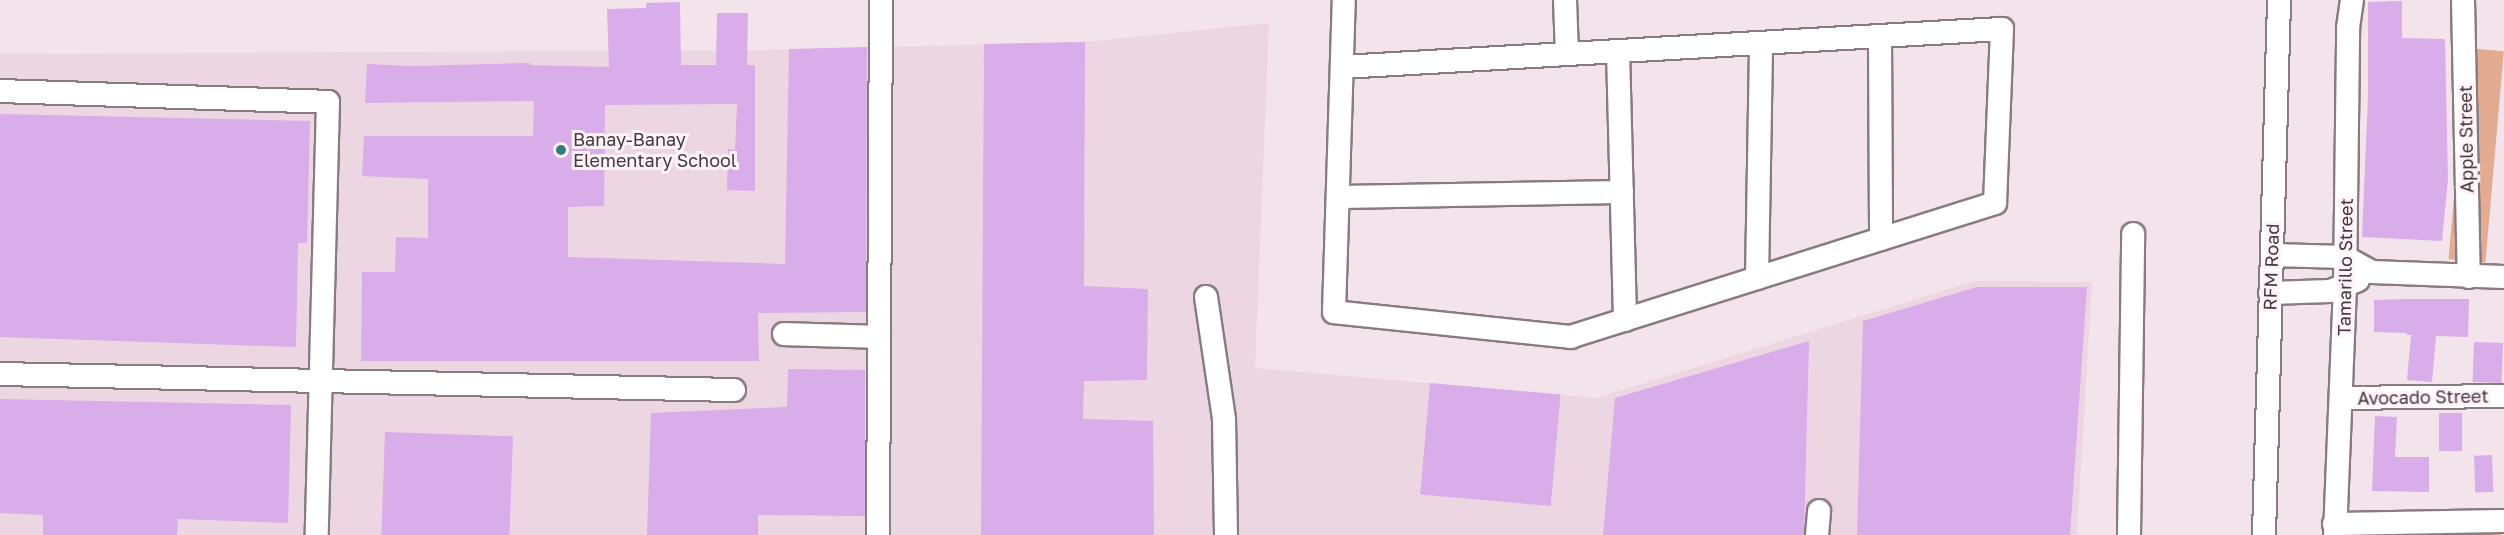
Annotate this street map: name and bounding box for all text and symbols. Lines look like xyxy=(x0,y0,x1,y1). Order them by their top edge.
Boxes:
street label: Apple Street xyxy=(2454,85,2478,193)
place label: Banay-Banay Elementary School xyxy=(573,129,737,172)
marker: Banay-Banay Elementary School xyxy=(554,143,568,157)
street label: Tamarillo Street xyxy=(2333,198,2357,336)
street label: RFM Road xyxy=(2259,223,2283,311)
street label: Avocado Street xyxy=(2357,385,2489,409)

